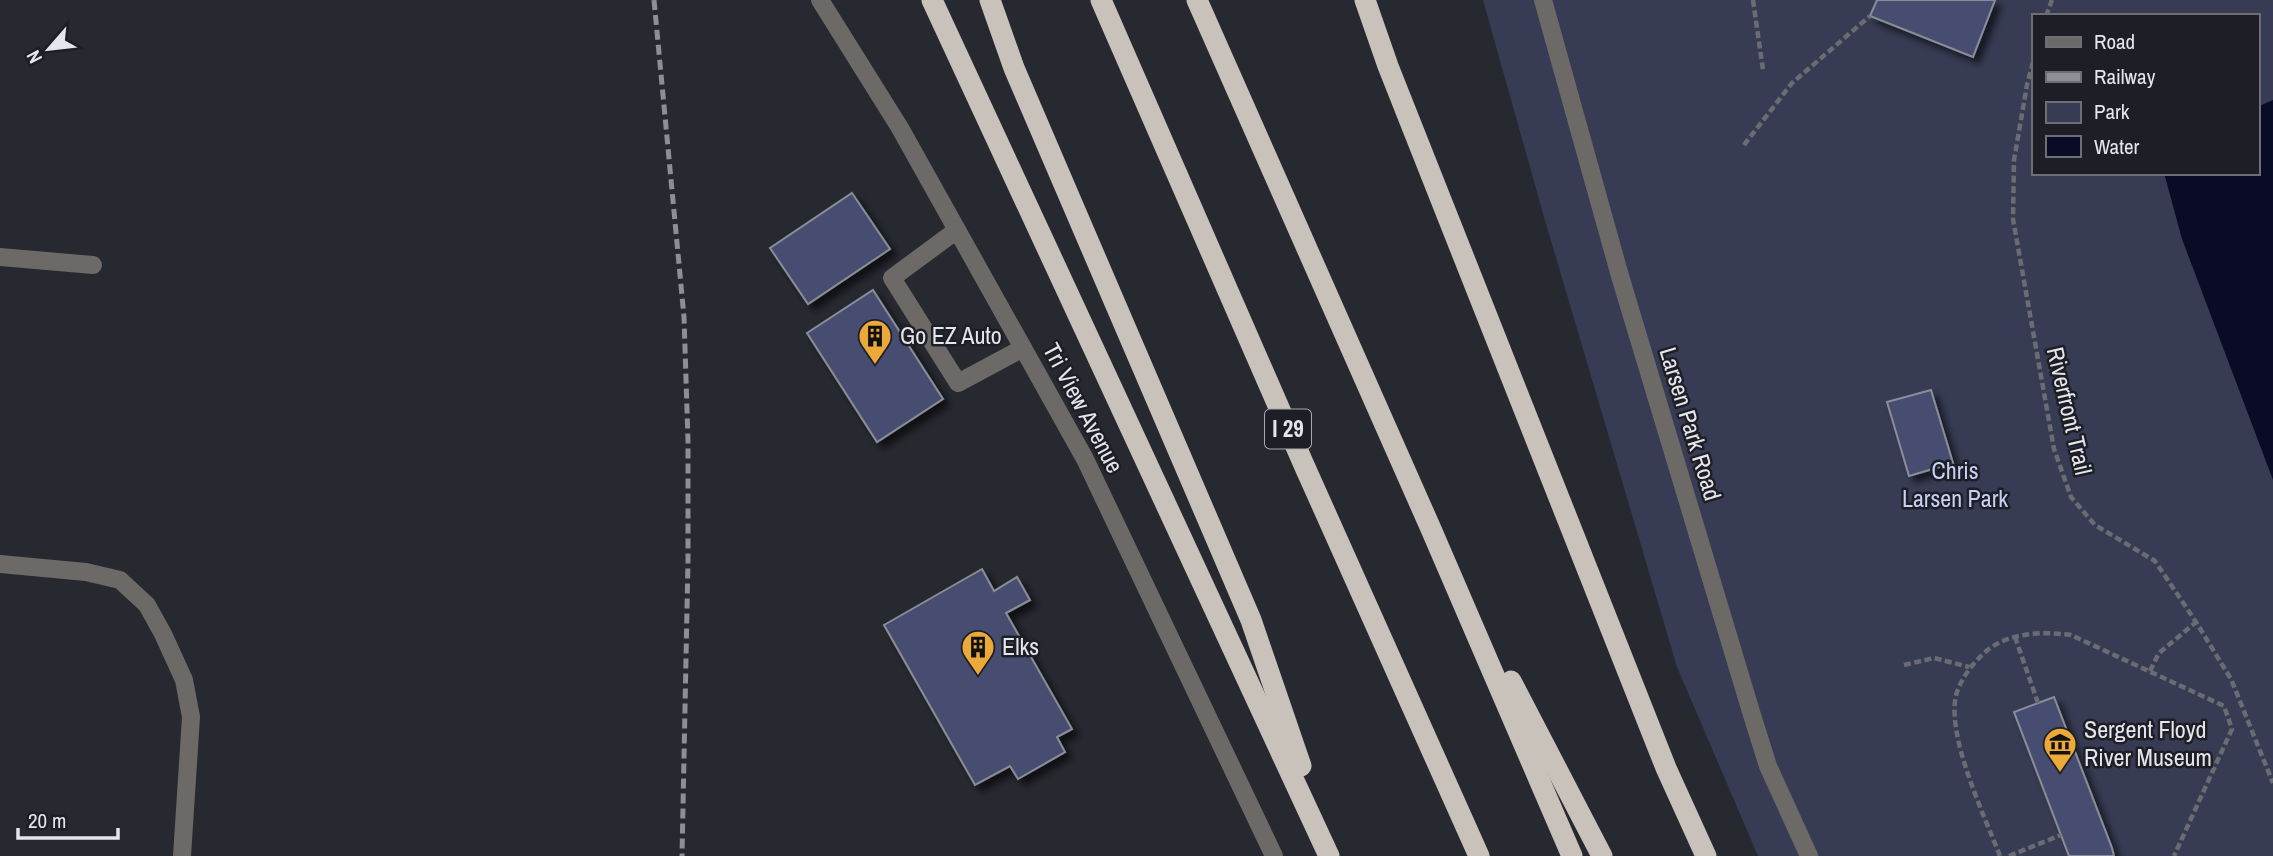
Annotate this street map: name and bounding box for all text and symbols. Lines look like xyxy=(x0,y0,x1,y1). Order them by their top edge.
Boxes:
north arrow xyxy=(14,14,84,84)
legend xyxy=(2032,14,2259,175)
text: Road xyxy=(2094,27,2135,56)
text: N xyxy=(20,46,48,68)
text: Railway xyxy=(2094,62,2156,91)
text: Park xyxy=(2094,97,2130,126)
text: Water xyxy=(2094,132,2140,161)
building icon: Go EZ Auto xyxy=(856,317,894,366)
place label: Go EZ Auto xyxy=(900,319,1002,351)
street label: Tri View Avenue xyxy=(1036,337,1132,478)
street label: Larsen Park Road xyxy=(1652,343,1729,504)
street label: Riverfront Trail xyxy=(2040,344,2100,478)
road number: I 29 xyxy=(1265,410,1311,448)
park label: Chris Larsen Park xyxy=(1902,454,2008,514)
building icon: Elks xyxy=(959,628,997,677)
place label: Elks xyxy=(1002,630,1039,662)
place label: Sergent Floyd River Museum xyxy=(2084,713,2212,773)
museum icon: Sergent Floyd River Museum xyxy=(2041,725,2079,774)
scale bar xyxy=(18,796,117,840)
text: 20 m xyxy=(28,806,66,835)

